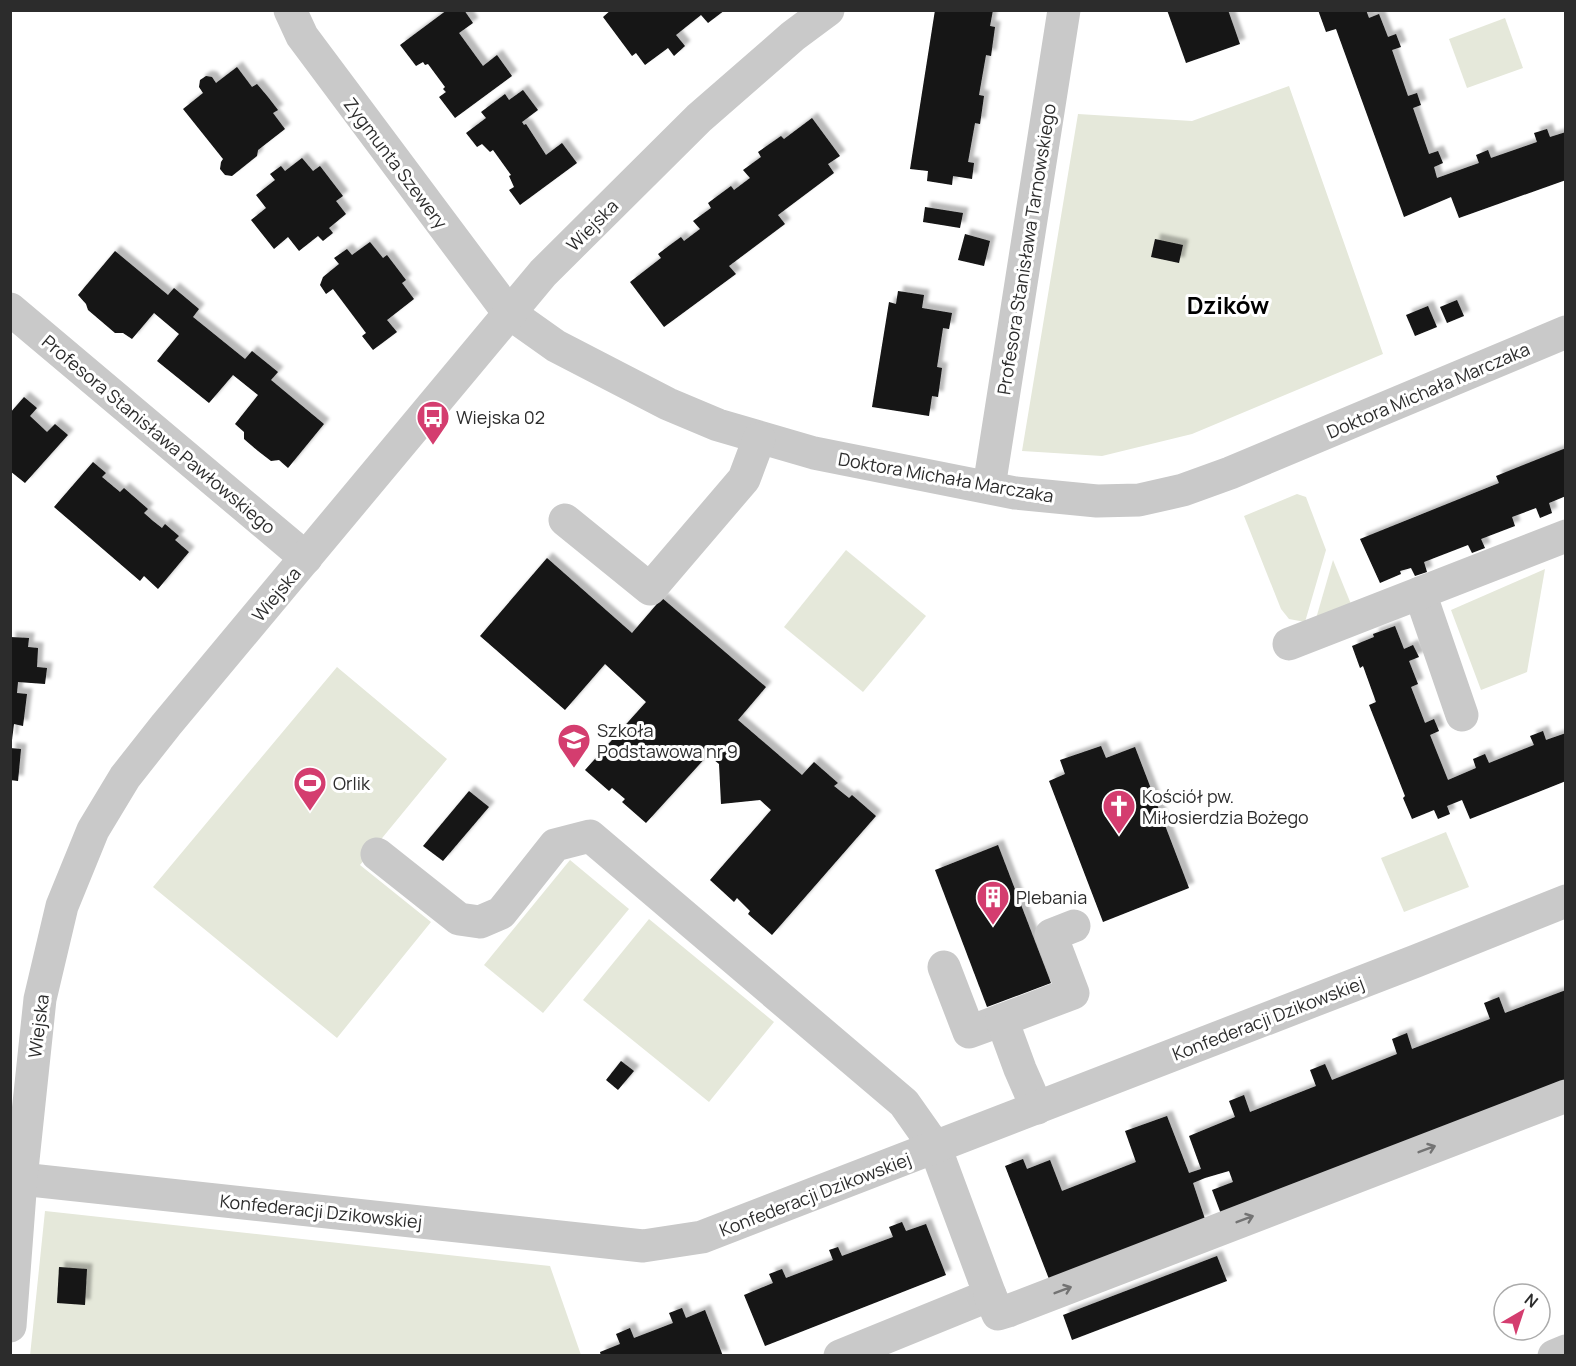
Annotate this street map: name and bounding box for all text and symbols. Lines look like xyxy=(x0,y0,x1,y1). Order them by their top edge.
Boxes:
street label: Zygmunta Szewery xyxy=(339,93,454,234)
street label: Profesora Stanisława Tarnowskiego xyxy=(991,102,1061,396)
street label: Wiejska xyxy=(561,194,623,256)
district label: Dzików xyxy=(1187,288,1269,321)
street label: Profesora Stanisława Pawłowskiego xyxy=(37,329,281,539)
street label: Doktora Michała Marczaka xyxy=(1323,336,1533,444)
bus stop icon: Wiejska 02 xyxy=(415,399,451,446)
place label: Wiejska 02 xyxy=(456,405,545,429)
street label: Doktora Michała Marczaka xyxy=(836,446,1056,508)
street label: Wiejska xyxy=(246,562,306,626)
place label: Szkoła Podstawowa nr 9 xyxy=(597,718,738,763)
school or university icon: Szkoła Podstawowa nr 9 xyxy=(556,722,592,769)
sports icon: Orlik xyxy=(292,765,328,812)
place label: Orlik xyxy=(333,771,371,795)
place label: Kościół pw. Miłosierdzia Bożego xyxy=(1142,784,1309,829)
church icon: Kościół pw. Miłosierdzia Bożego xyxy=(1101,788,1137,835)
building icon: Plebania xyxy=(975,879,1011,926)
place label: Plebania xyxy=(1016,885,1087,909)
street label: Konfederacji Dzikowskiej xyxy=(1169,970,1367,1066)
street label: Wiejska xyxy=(22,993,54,1059)
one-way arrow xyxy=(1417,1143,1436,1154)
street label: Konfederacji Dzikowskiej xyxy=(716,1146,914,1242)
street label: Konfederacji Dzikowskiej xyxy=(219,1188,423,1234)
one-way arrow xyxy=(1235,1213,1254,1224)
north arrow xyxy=(1492,1282,1552,1342)
one-way arrow xyxy=(1053,1284,1072,1295)
text: N xyxy=(1520,1288,1543,1313)

